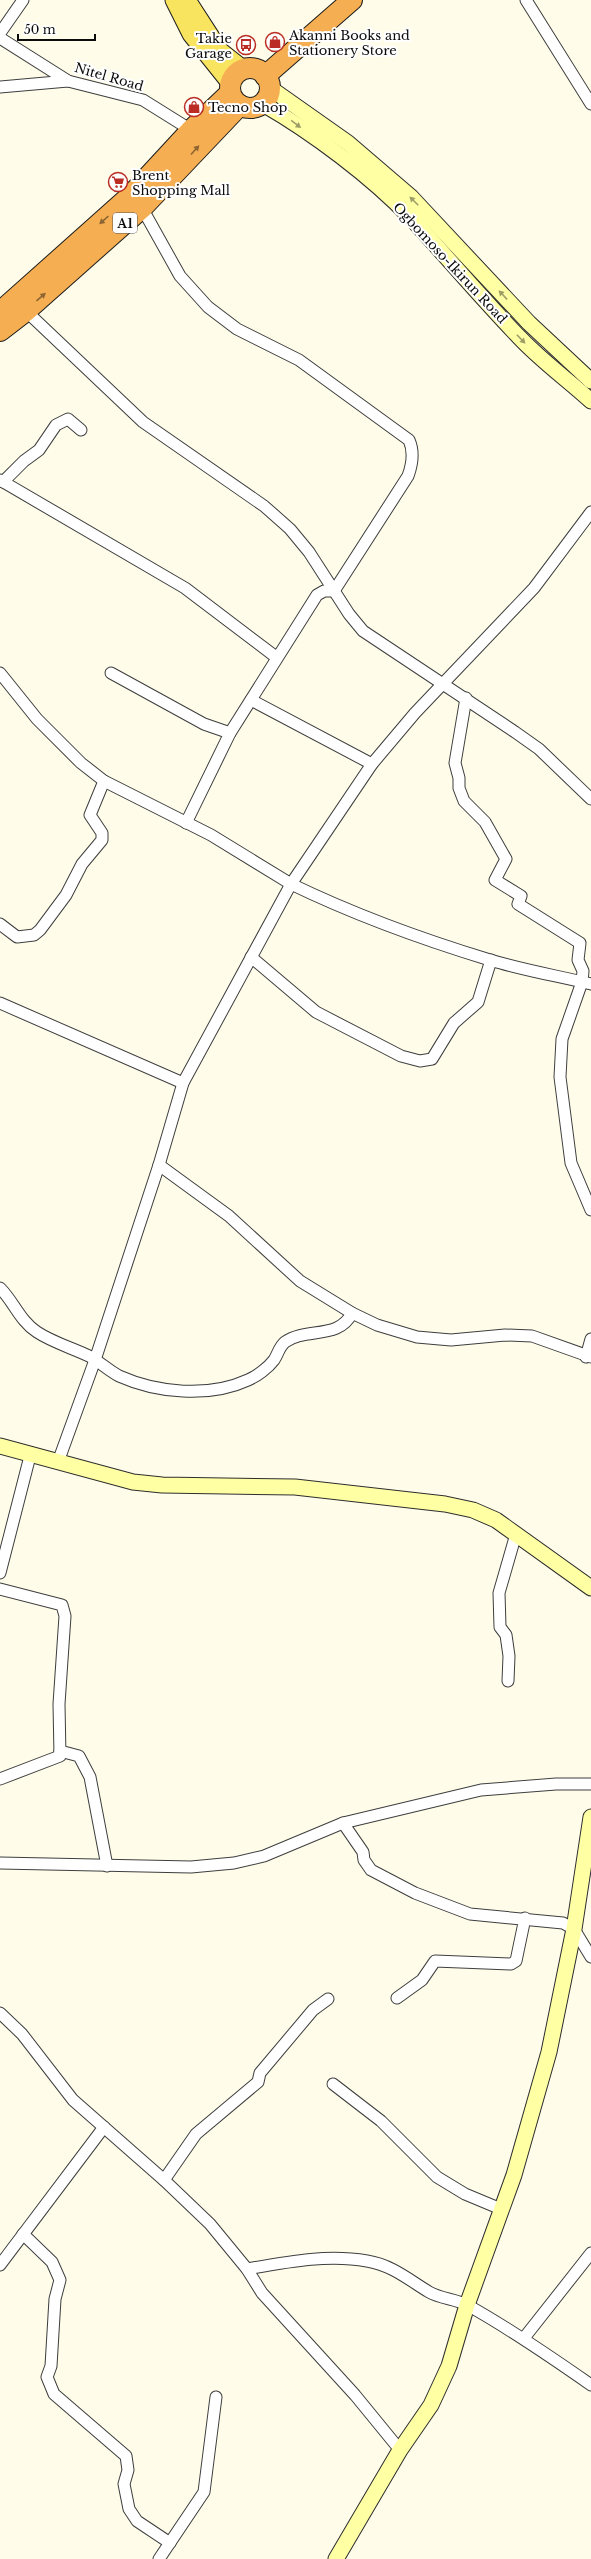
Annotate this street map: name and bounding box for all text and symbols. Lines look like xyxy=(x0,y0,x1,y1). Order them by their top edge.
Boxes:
scale bar xyxy=(18,16,95,42)
text: 50 m xyxy=(24,22,56,37)
place label: Akanni Books and Stationery Store xyxy=(288,27,410,59)
place label: Takie Garage xyxy=(185,30,232,62)
shop icon: Akanni Books and Stationery Store xyxy=(264,31,286,53)
bus stop icon: Takie Garage xyxy=(235,34,257,56)
street label: Nitel Road xyxy=(73,59,146,95)
shop icon: Tecno Shop xyxy=(183,96,205,118)
place label: Tecno Shop xyxy=(208,99,287,116)
one-way arrow xyxy=(290,120,301,128)
one-way arrow xyxy=(191,144,200,155)
place label: Brent Shopping Mall xyxy=(132,167,230,199)
supermarket icon: Brent Shopping Mall xyxy=(107,171,129,193)
one-way arrow xyxy=(409,196,419,206)
street label: Ogbomoso-Ikirun Road xyxy=(389,199,511,327)
road number: A1 xyxy=(113,213,137,233)
one-way arrow xyxy=(99,215,109,224)
one-way arrow xyxy=(498,290,508,300)
one-way arrow xyxy=(36,293,46,302)
one-way arrow xyxy=(516,334,526,344)

